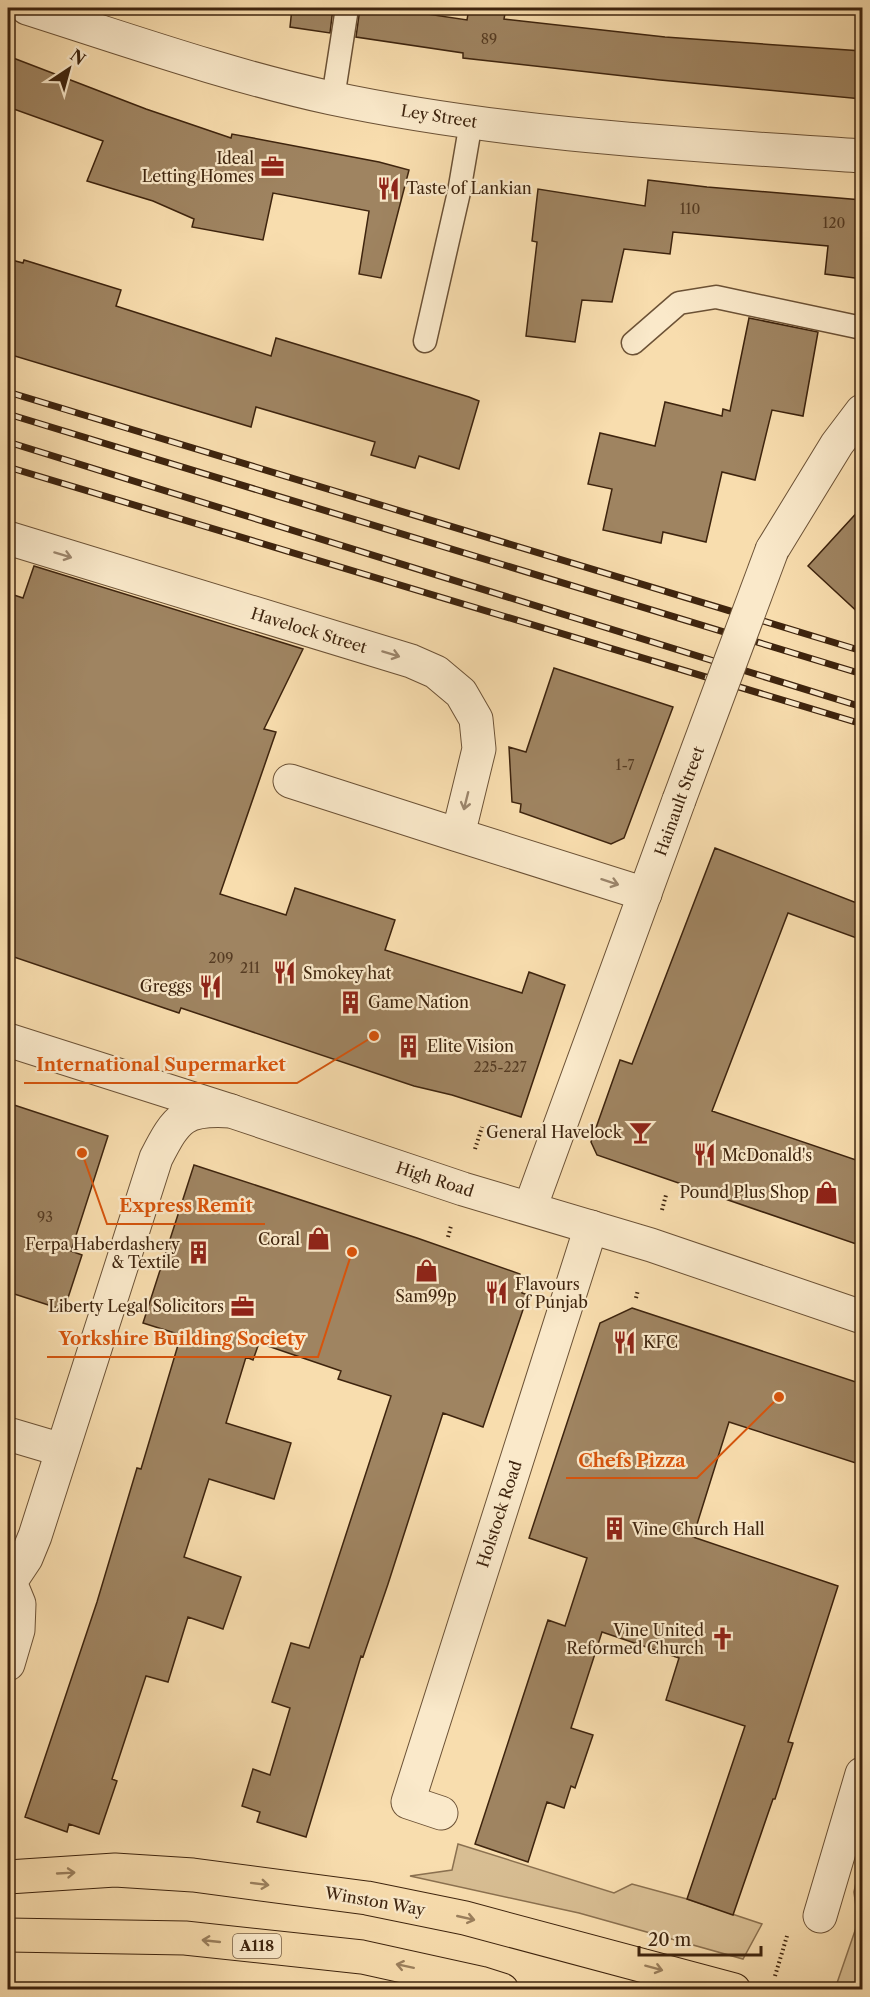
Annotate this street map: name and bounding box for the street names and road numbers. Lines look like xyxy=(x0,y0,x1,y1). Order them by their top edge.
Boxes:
street label: Ley Street xyxy=(399,100,479,132)
street label: Havelock Street xyxy=(249,603,370,657)
street label: Hainault Street xyxy=(650,743,708,859)
street label: High Road xyxy=(393,1157,477,1201)
street label: Holstock Road xyxy=(472,1458,526,1570)
street label: Winston Way xyxy=(322,1882,428,1920)
road number: A118 xyxy=(233,1934,281,1958)

